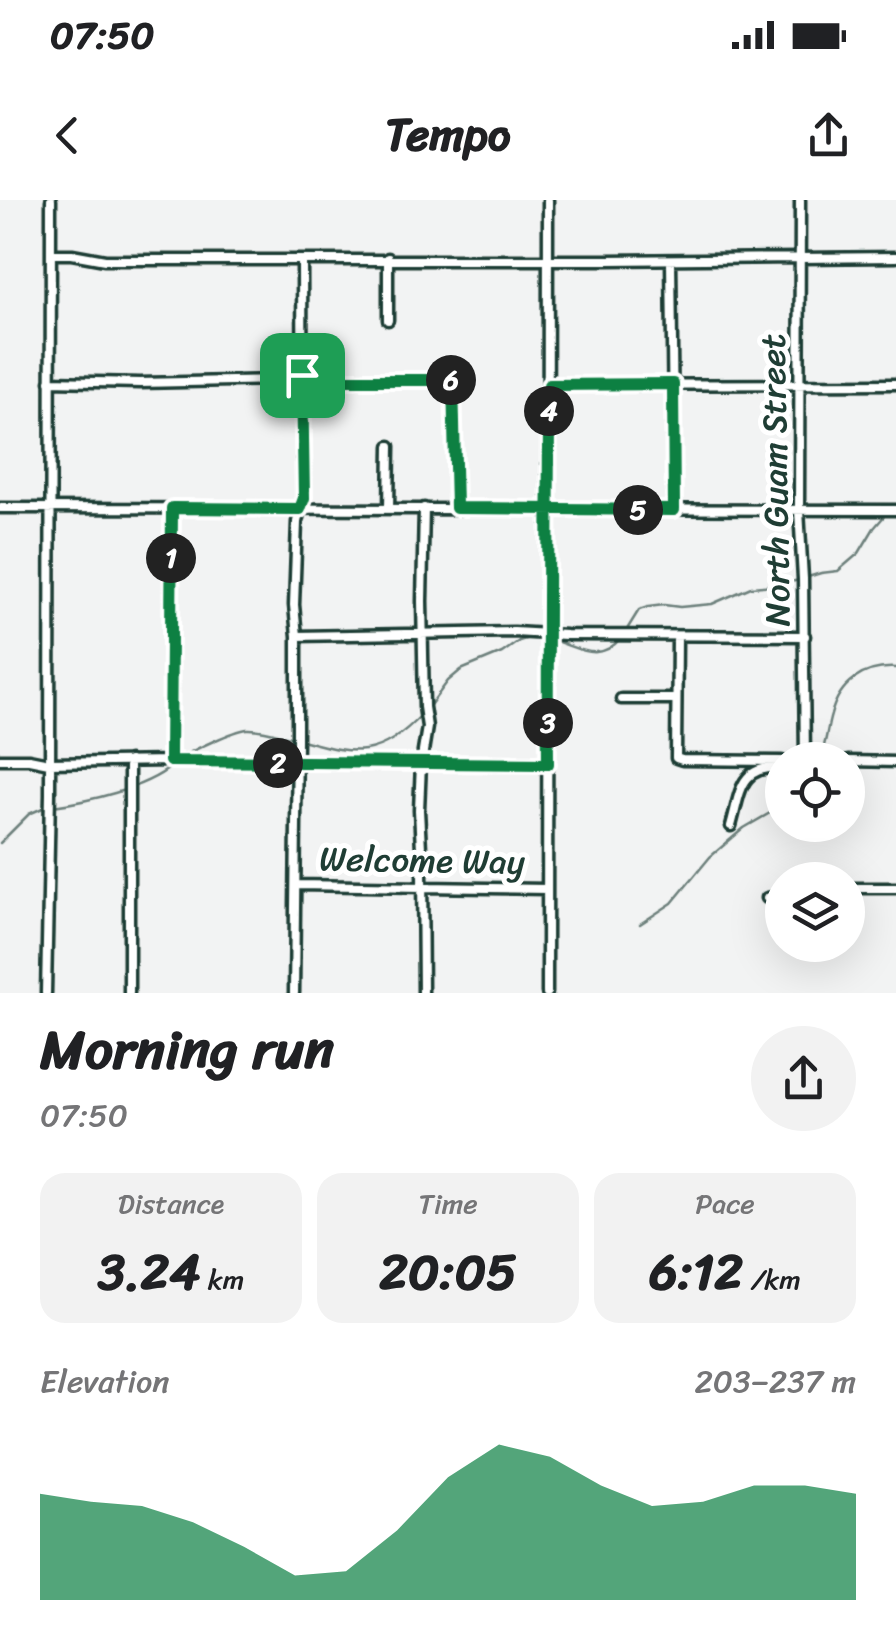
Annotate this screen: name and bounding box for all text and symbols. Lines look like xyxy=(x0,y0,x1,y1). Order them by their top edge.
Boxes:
text: 07:50 xyxy=(50,2,154,69)
text: Tempo xyxy=(385,95,511,175)
icon: back xyxy=(40,108,95,163)
icon: share xyxy=(801,108,856,163)
pin xyxy=(260,333,345,418)
street label: North Guam Street xyxy=(741,333,809,627)
icon: arrive xyxy=(275,348,330,403)
pin: 6 xyxy=(426,355,476,405)
text: 6 xyxy=(443,355,459,404)
pin: 4 xyxy=(524,386,574,436)
text: 4 xyxy=(540,386,558,435)
pin: 5 xyxy=(613,485,663,535)
text: 5 xyxy=(629,485,647,534)
pin: 1 xyxy=(146,533,196,583)
text: 1 xyxy=(165,533,177,582)
pin: 3 xyxy=(523,698,573,748)
text: 3 xyxy=(540,698,556,747)
pin: 2 xyxy=(253,738,303,788)
text: 2 xyxy=(270,738,286,787)
map controls xyxy=(765,742,865,962)
button: locate xyxy=(765,742,865,842)
street label: Welcome Way xyxy=(319,827,526,893)
button: layers xyxy=(765,862,865,962)
text: Morning run xyxy=(40,1001,334,1098)
button: share xyxy=(751,1026,856,1131)
text: 07:50 xyxy=(40,1087,128,1144)
text: Distance xyxy=(118,1179,224,1228)
text: Time xyxy=(418,1179,478,1228)
text: Pace xyxy=(695,1179,755,1228)
text: 3.24 xyxy=(98,1228,201,1317)
text: 20:05 xyxy=(379,1228,517,1317)
text: 6:12 xyxy=(649,1228,743,1317)
text: km xyxy=(201,1255,244,1304)
text: /km xyxy=(743,1255,801,1304)
text: Elevation xyxy=(40,1353,170,1410)
text: 203–237 m xyxy=(694,1353,856,1410)

